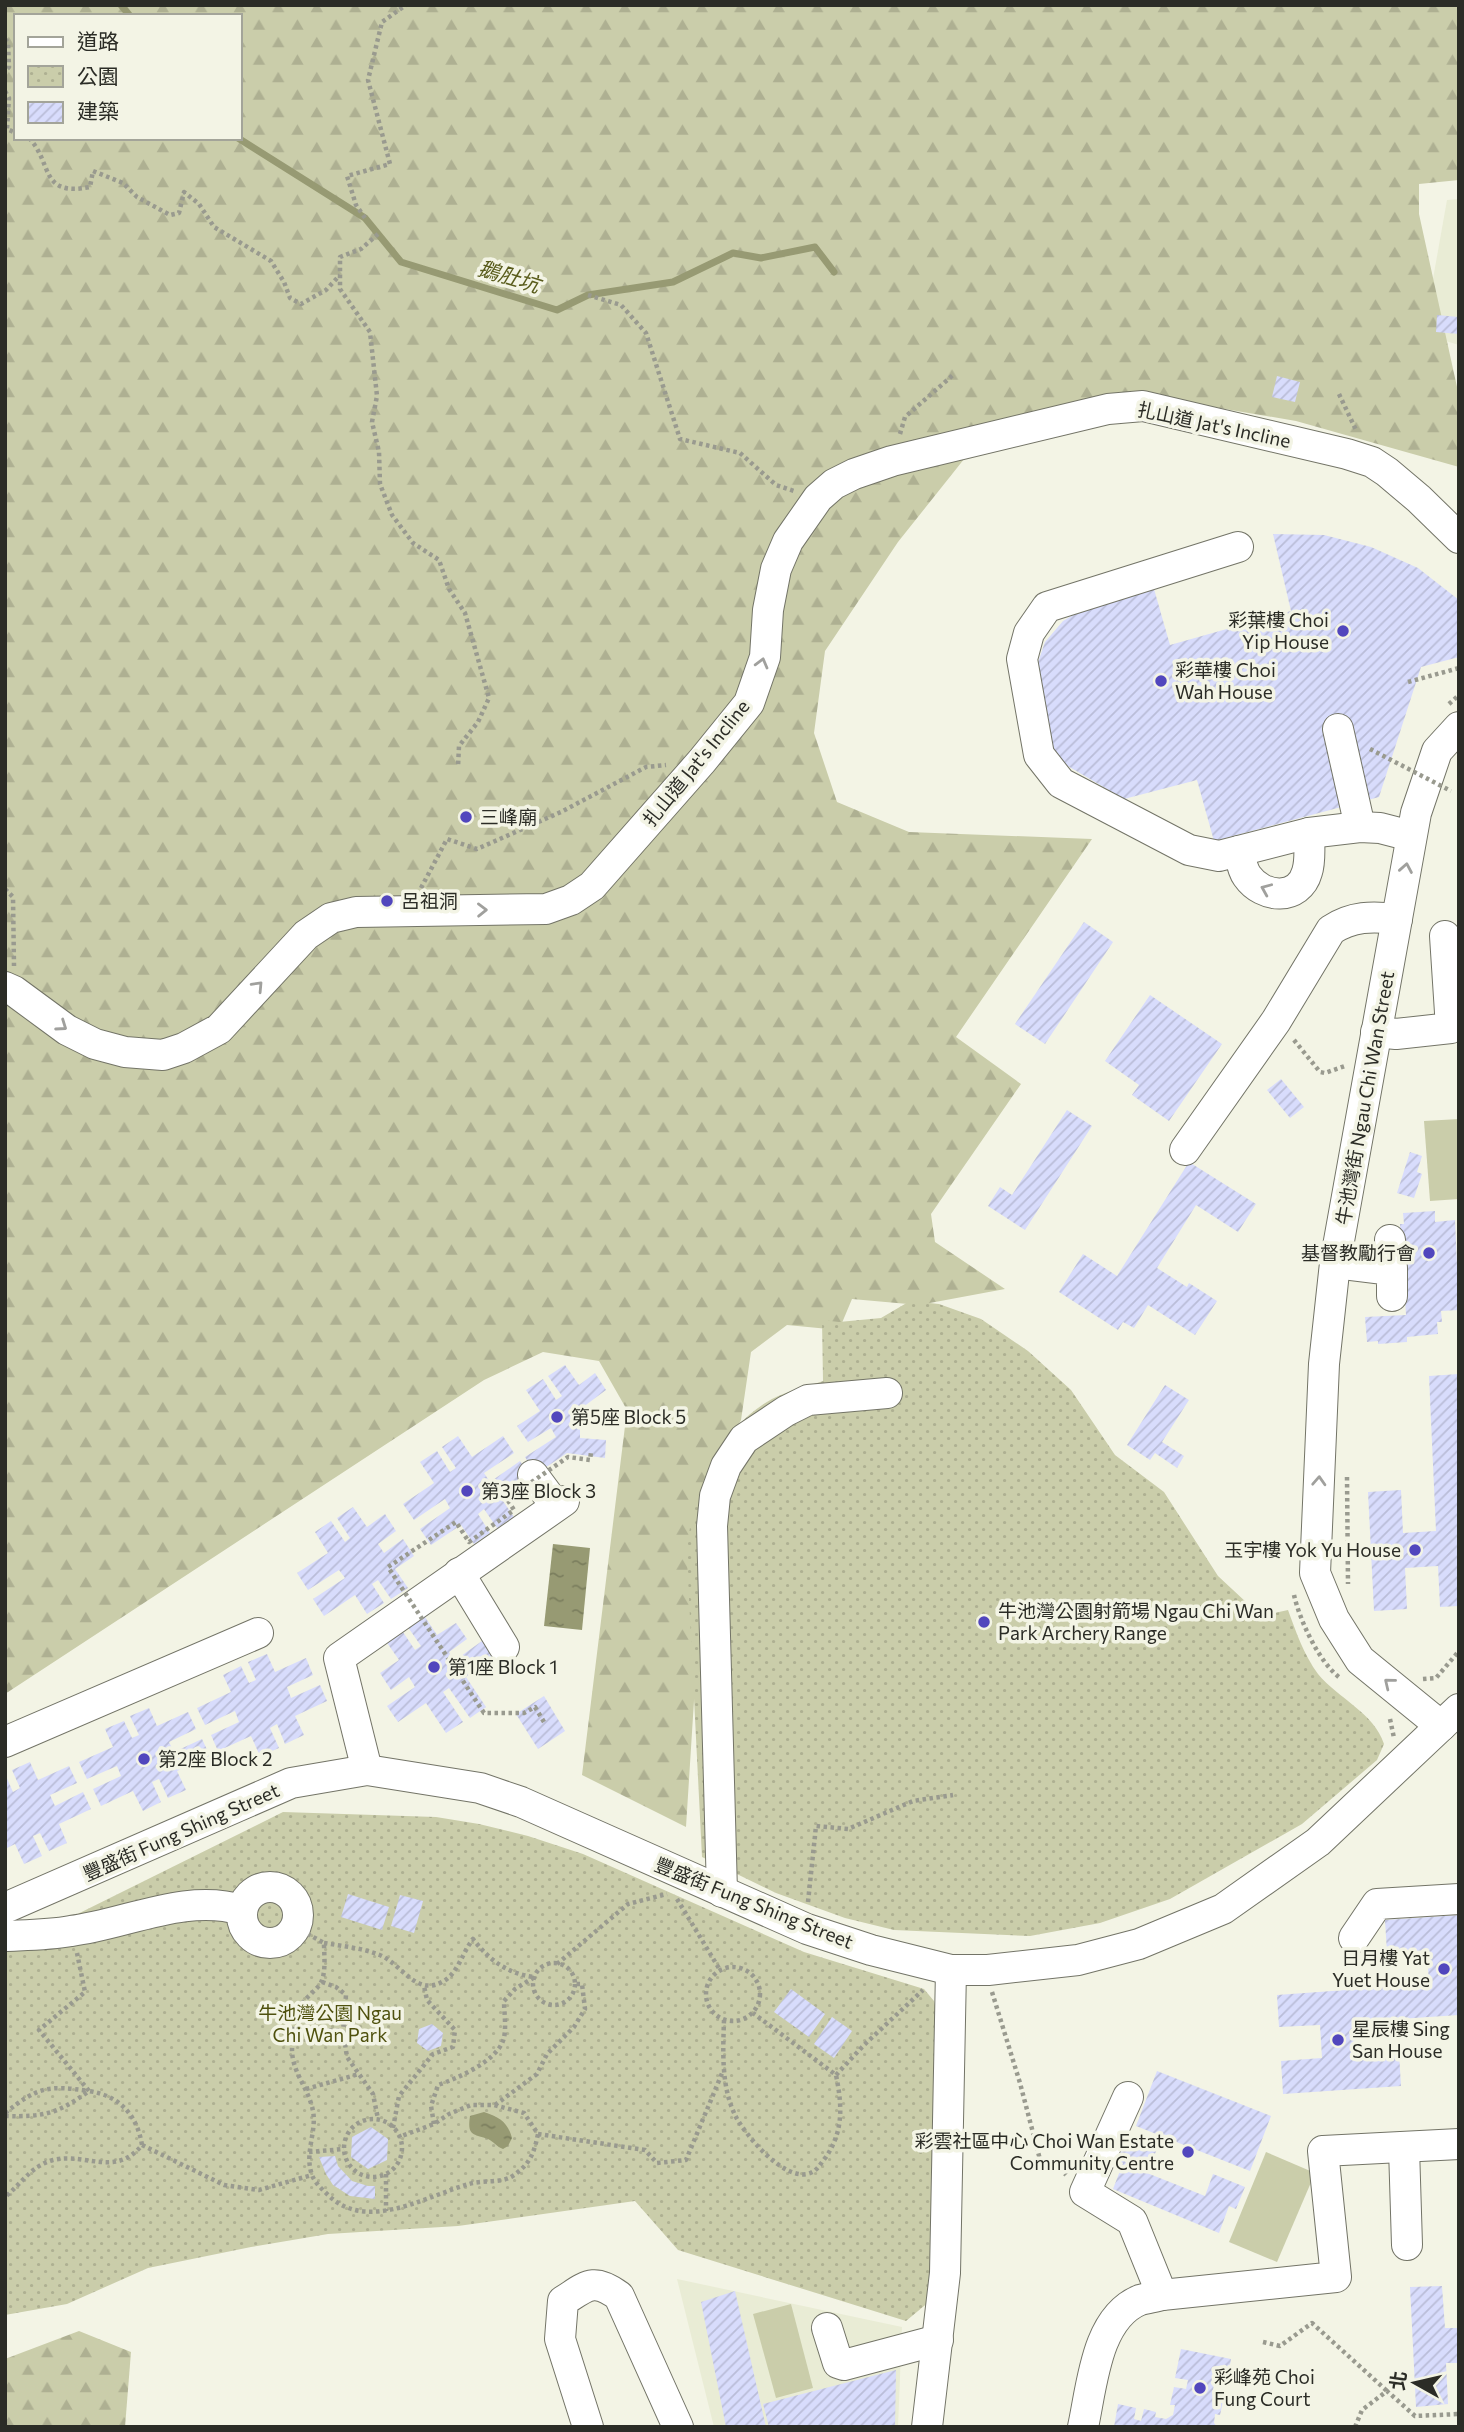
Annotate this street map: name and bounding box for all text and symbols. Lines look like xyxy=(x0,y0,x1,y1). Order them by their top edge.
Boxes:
legend xyxy=(14,14,242,140)
text: 道路 xyxy=(77,28,119,53)
text: 公園 xyxy=(77,63,119,88)
text: 建築 xyxy=(77,98,119,123)
water label: 鵝肚坑 xyxy=(476,254,546,298)
street label: 扎山道 Jat's Incline xyxy=(1135,397,1293,452)
place label: 彩葉樓 Choi Yip House xyxy=(1228,608,1329,653)
marker: 彩葉樓 Choi Yip House xyxy=(1335,623,1351,639)
one-way arrow xyxy=(754,657,769,669)
place label: 彩華樓 Choi Wah House xyxy=(1175,658,1276,703)
marker: 彩華樓 Choi Wah House xyxy=(1153,673,1169,689)
street label: 扎山道 Jat's Incline xyxy=(638,695,754,831)
place label: 三峰廟 xyxy=(480,805,537,828)
marker: 三峰廟 xyxy=(458,809,474,825)
one-way arrow xyxy=(1397,862,1412,874)
one-way arrow xyxy=(1261,883,1273,897)
place label: 呂祖洞 xyxy=(401,889,458,912)
marker: 呂祖洞 xyxy=(379,893,395,909)
one-way arrow xyxy=(478,902,488,918)
street label: 牛池灣街 Ngau Chi Wan Street xyxy=(1331,969,1398,1227)
one-way arrow xyxy=(250,981,263,994)
one-way arrow xyxy=(54,1017,67,1030)
place label: 基督教勵行會 xyxy=(1301,1241,1415,1264)
marker: 基督教勵行會 xyxy=(1421,1245,1437,1261)
place label: 第5座 Block 5 xyxy=(571,1405,686,1428)
marker: 第5座 Block 5 xyxy=(549,1409,565,1425)
one-way arrow xyxy=(1311,1475,1326,1486)
place label: 第3座 Block 3 xyxy=(481,1479,596,1502)
marker: 第3座 Block 3 xyxy=(459,1483,475,1499)
place label: 玉宇樓 Yok Yu House xyxy=(1224,1538,1401,1561)
marker: 玉宇樓 Yok Yu House xyxy=(1407,1542,1423,1558)
place label: 牛池灣公園射箭場 Ngau Chi Wan Park Archery Range xyxy=(998,1599,1274,1644)
marker: 牛池灣公園射箭場 Ngau Chi Wan Park Archery Range xyxy=(976,1614,992,1630)
place label: 第1座 Block 1 xyxy=(448,1655,558,1678)
marker: 第1座 Block 1 xyxy=(426,1659,442,1675)
one-way arrow xyxy=(1384,1679,1397,1691)
place label: 第2座 Block 2 xyxy=(158,1747,273,1770)
marker: 第2座 Block 2 xyxy=(136,1751,152,1767)
street label: 豐盛街 Fung Shing Street xyxy=(79,1778,283,1885)
street label: 豐盛街 Fung Shing Street xyxy=(652,1852,857,1953)
place label: 日月樓 Yat Yuet House xyxy=(1332,1946,1430,1991)
marker: 日月樓 Yat Yuet House xyxy=(1436,1961,1452,1977)
park label: 牛池灣公園 Ngau Chi Wan Park xyxy=(258,2001,402,2046)
place label: 星辰樓 Sing San House xyxy=(1352,2017,1450,2062)
marker: 星辰樓 Sing San House xyxy=(1330,2032,1346,2048)
place label: 彩雲社區中心 Choi Wan Estate Community Centre xyxy=(915,2129,1174,2174)
marker: 彩雲社區中心 Choi Wan Estate Community Centre xyxy=(1180,2144,1196,2160)
north arrow xyxy=(1380,2348,1450,2418)
place label: 彩峰苑 Choi Fung Court xyxy=(1214,2365,1315,2410)
text: 北 xyxy=(1385,2370,1410,2392)
marker: 彩峰苑 Choi Fung Court xyxy=(1192,2380,1208,2396)

